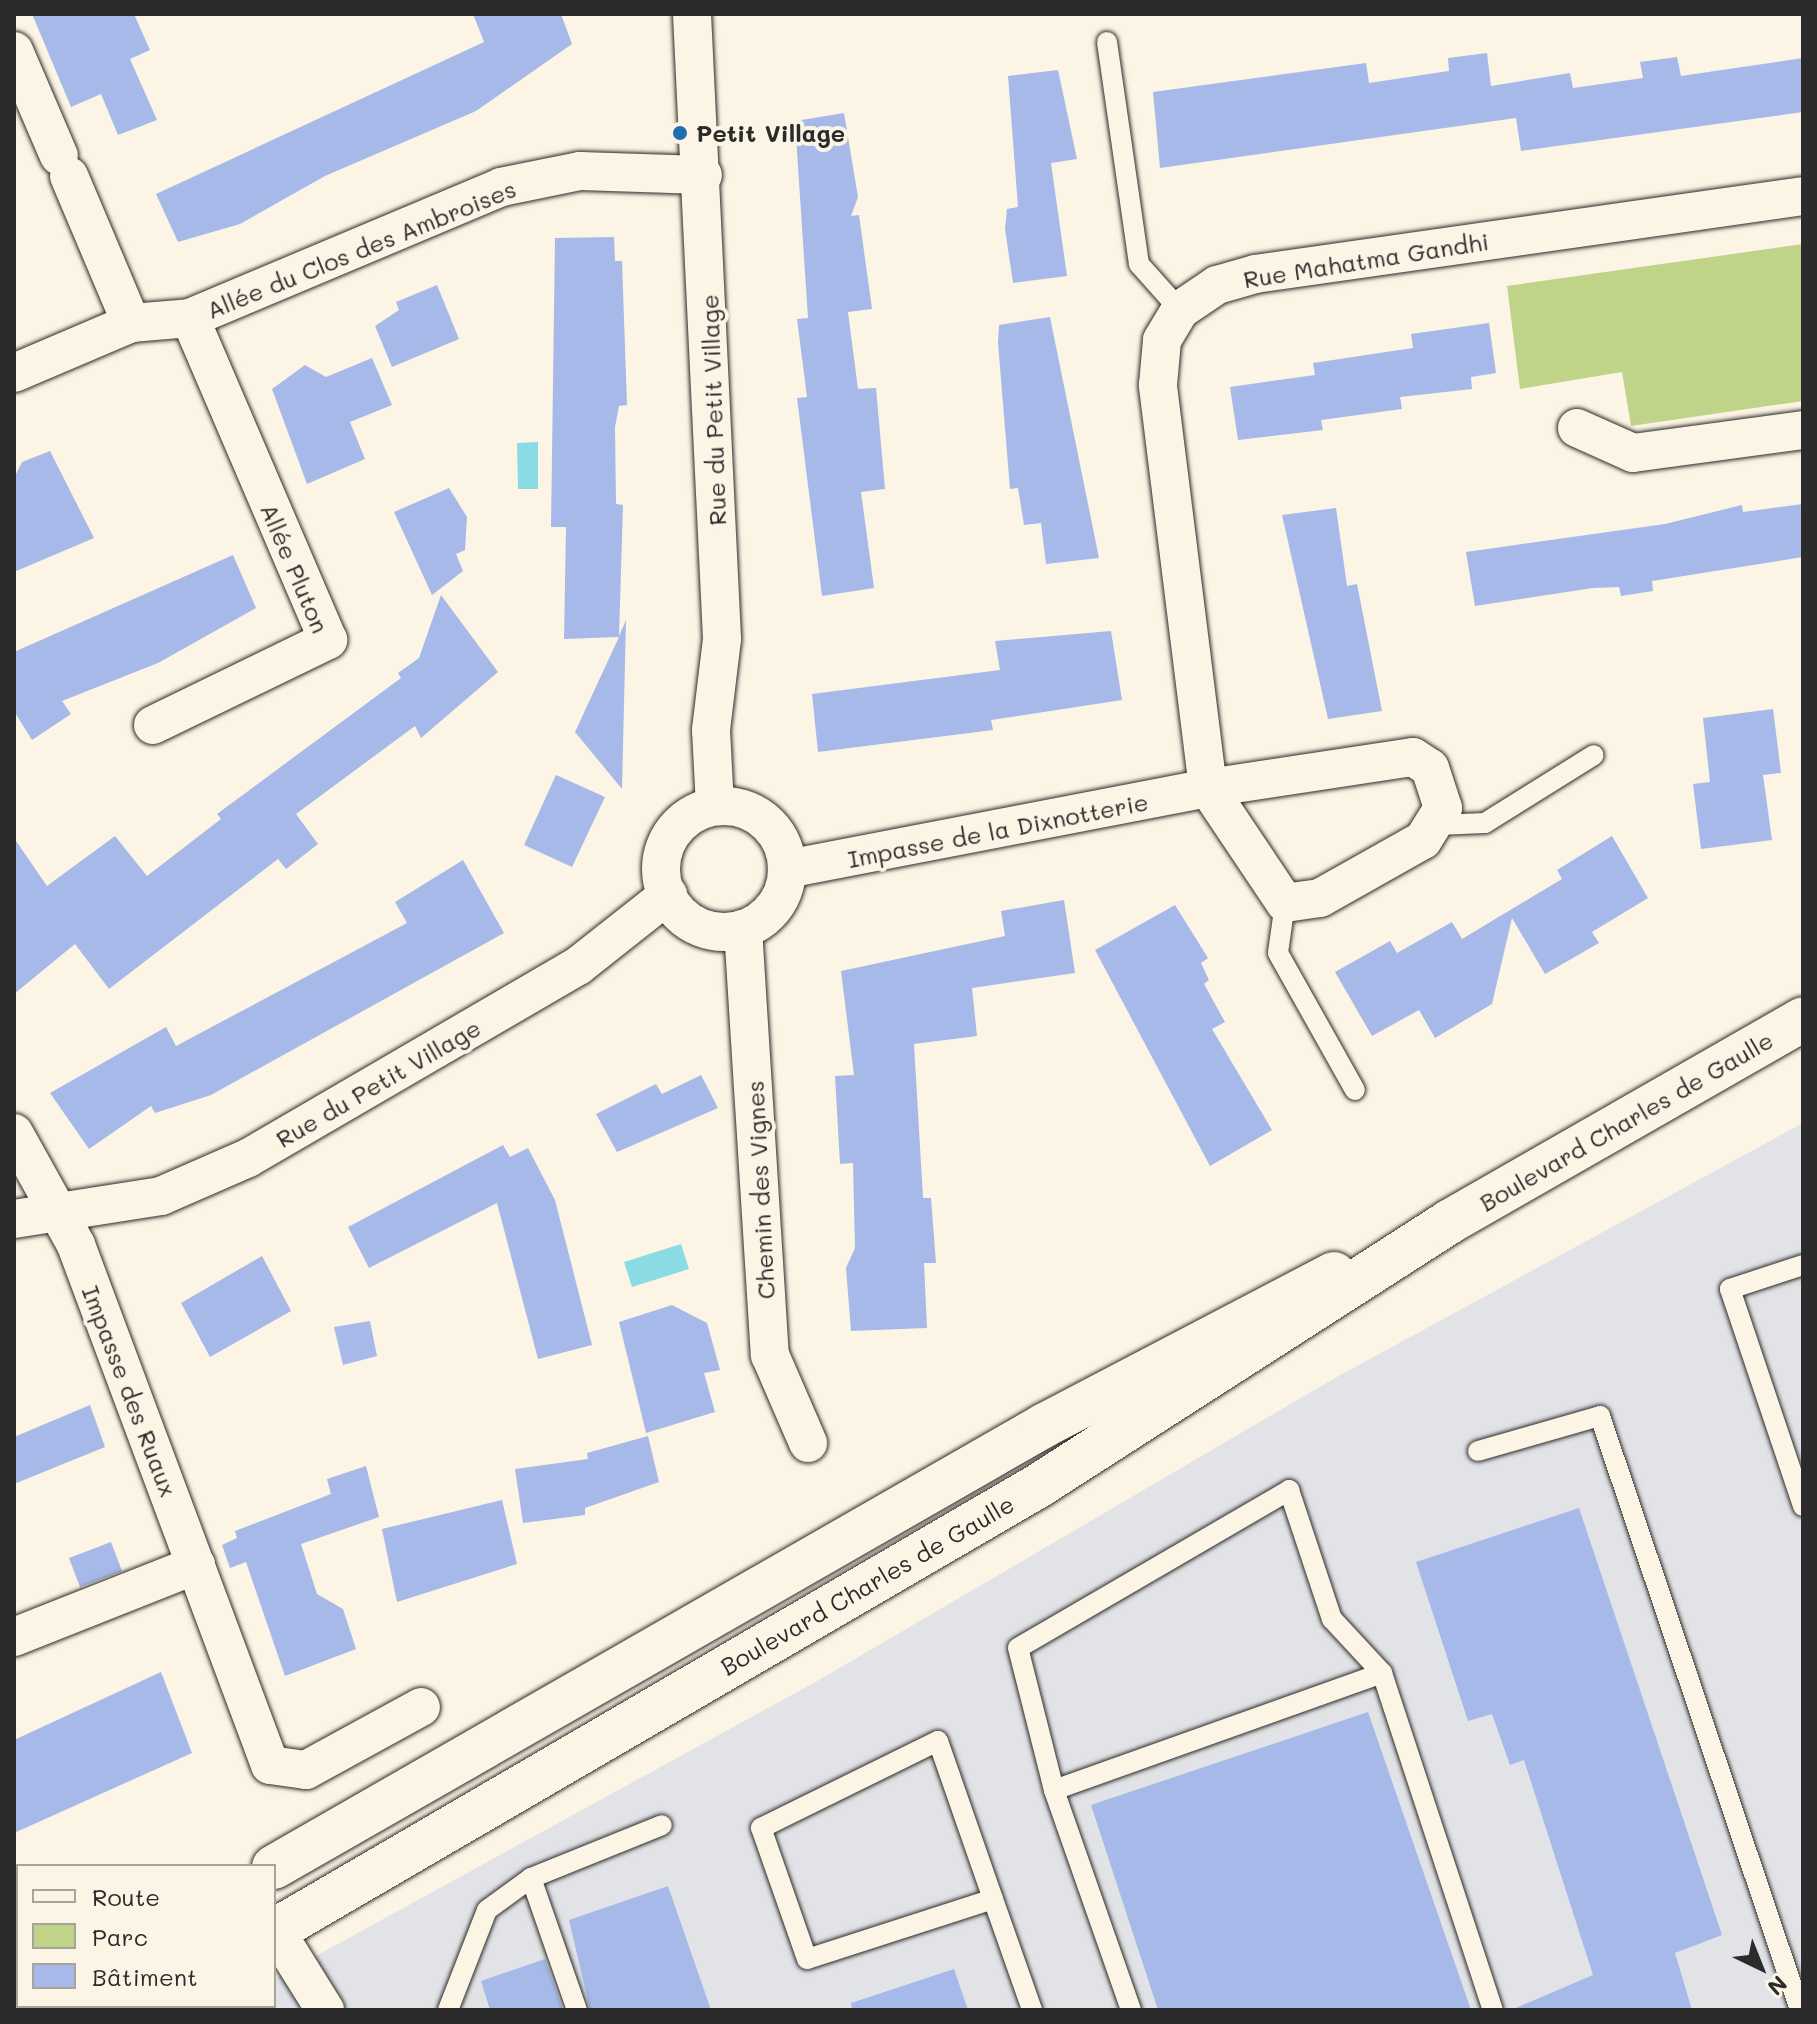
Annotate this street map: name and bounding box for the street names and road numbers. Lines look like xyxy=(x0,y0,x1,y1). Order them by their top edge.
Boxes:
street label: Allée du Clos des Ambroises xyxy=(202,174,520,324)
street label: Rue Mahatma Gandhi xyxy=(1241,226,1491,294)
street label: Rue du Petit Village xyxy=(695,294,731,526)
street label: Allée Pluton xyxy=(255,499,335,637)
street label: Impasse de la Dixnotterie xyxy=(845,787,1151,873)
street label: Rue du Petit Village xyxy=(271,1013,485,1153)
street label: Boulevard Charles de Gaulle xyxy=(1474,1025,1778,1217)
street label: Chemin des Vignes xyxy=(740,1080,780,1300)
street label: Impasse des Ruaux xyxy=(77,1282,183,1500)
street label: Boulevard Charles de Gaulle xyxy=(715,1489,1019,1681)

